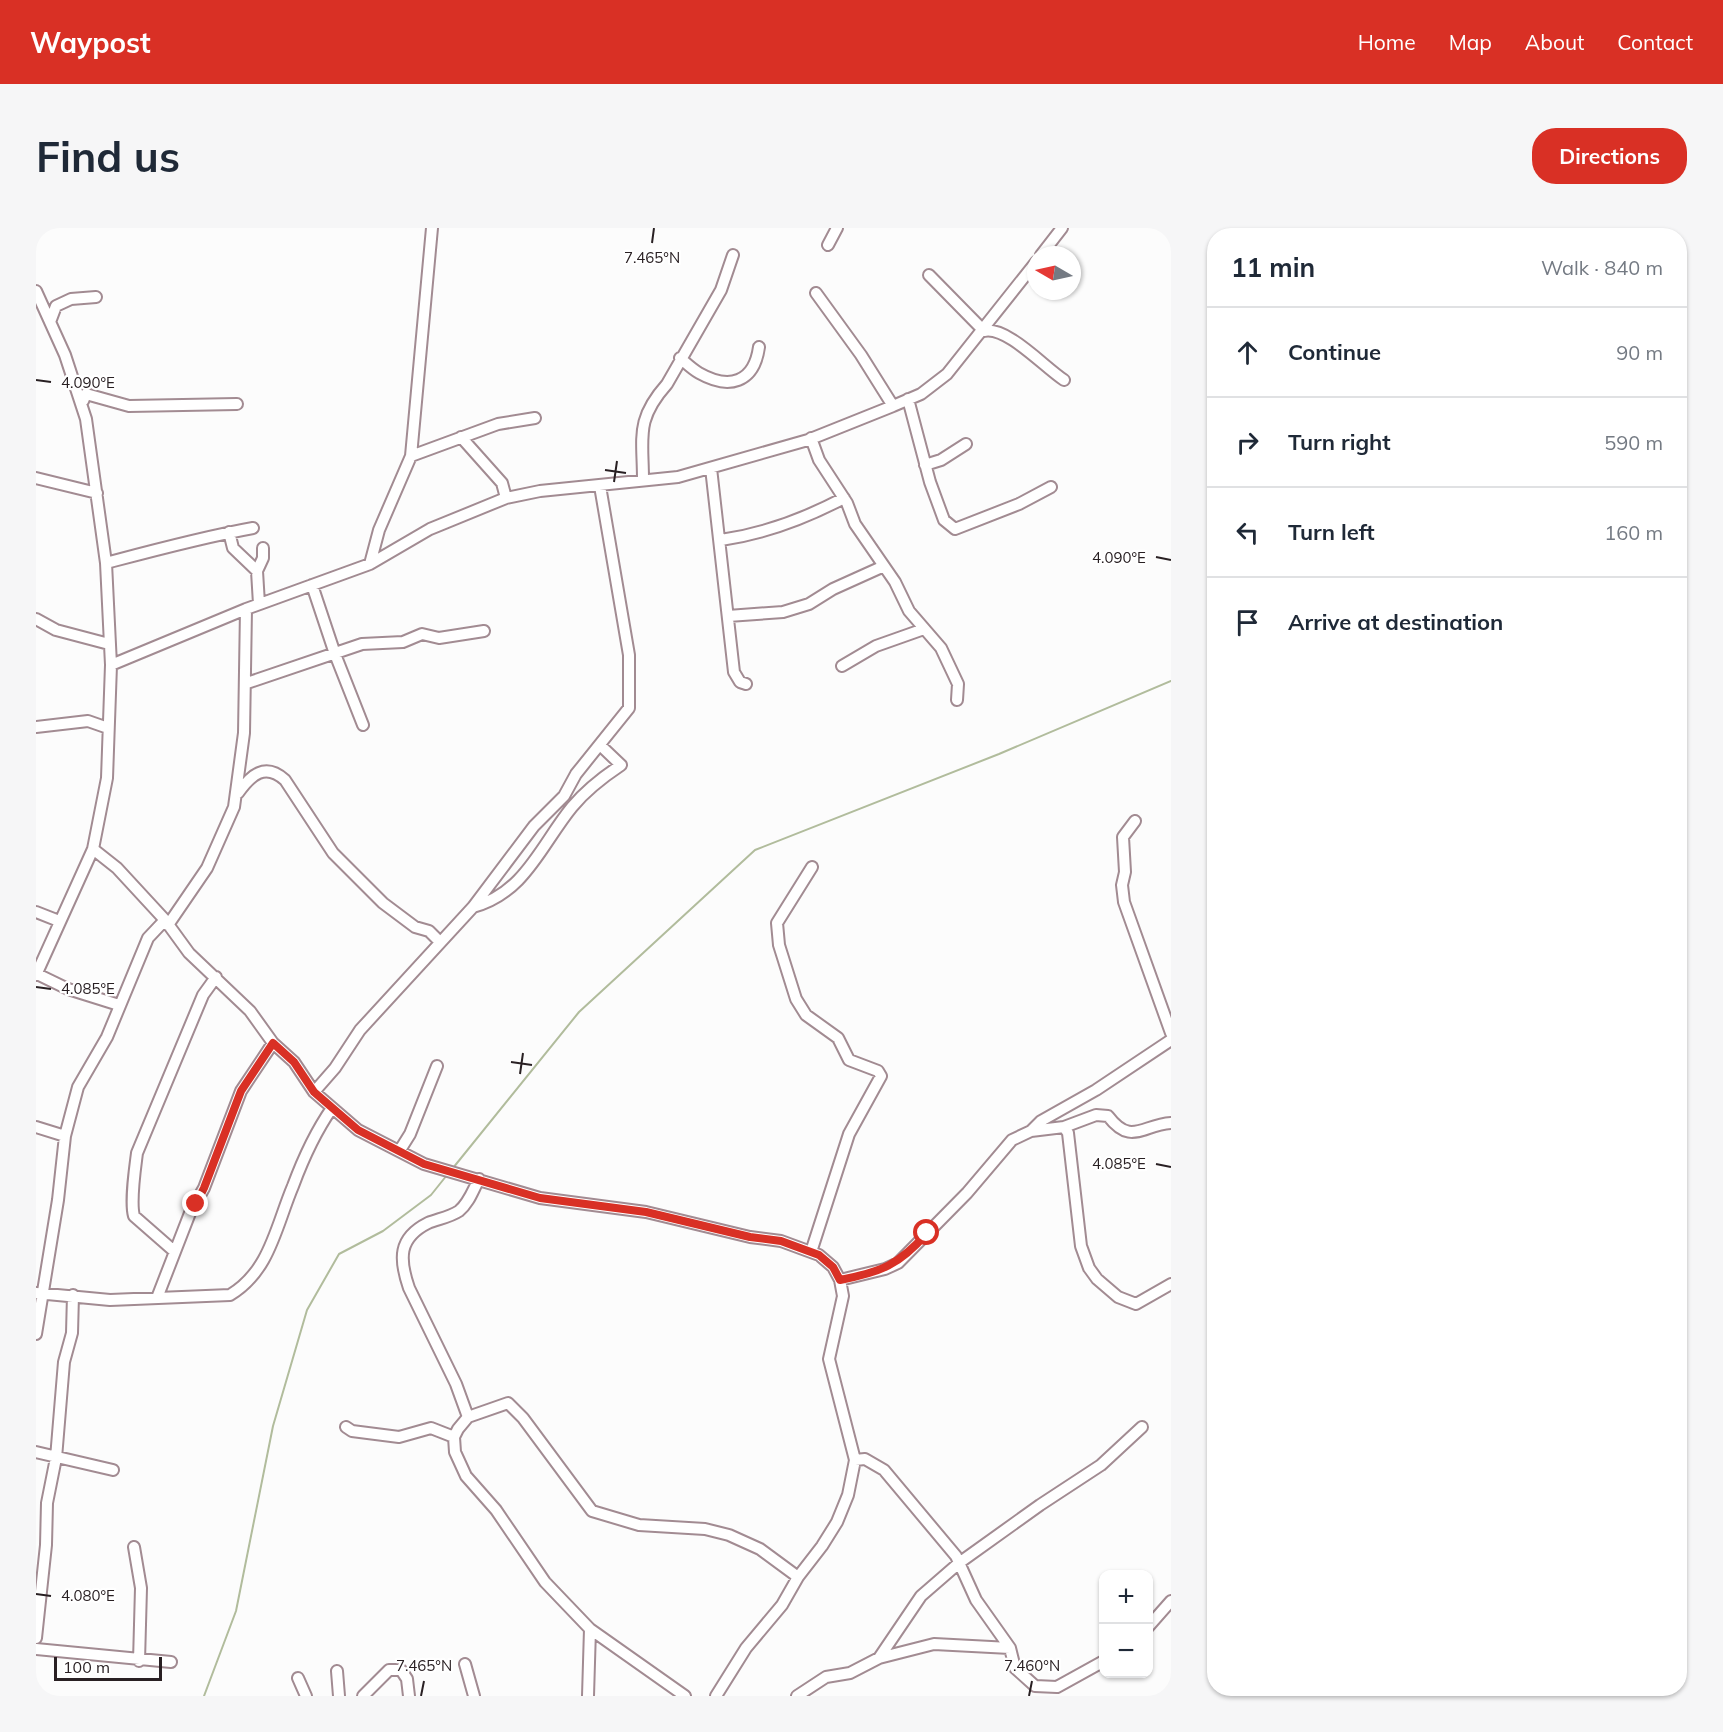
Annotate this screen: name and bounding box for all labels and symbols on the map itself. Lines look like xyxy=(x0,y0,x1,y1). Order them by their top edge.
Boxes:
north arrow xyxy=(1027,246,1081,300)
text: 7.465°N xyxy=(624,248,680,267)
text: 4.090°E xyxy=(61,373,115,392)
text: 4.090°E xyxy=(1092,548,1146,567)
text: 4.085°E xyxy=(61,979,115,998)
text: 4.085°E xyxy=(1092,1154,1146,1173)
route end xyxy=(182,1190,208,1216)
route start xyxy=(913,1219,939,1245)
text: 4.080°E xyxy=(61,1586,115,1605)
scale bar xyxy=(54,1654,162,1682)
text: 7.465°N xyxy=(396,1656,452,1675)
text: 7.460°N xyxy=(1004,1656,1060,1675)

